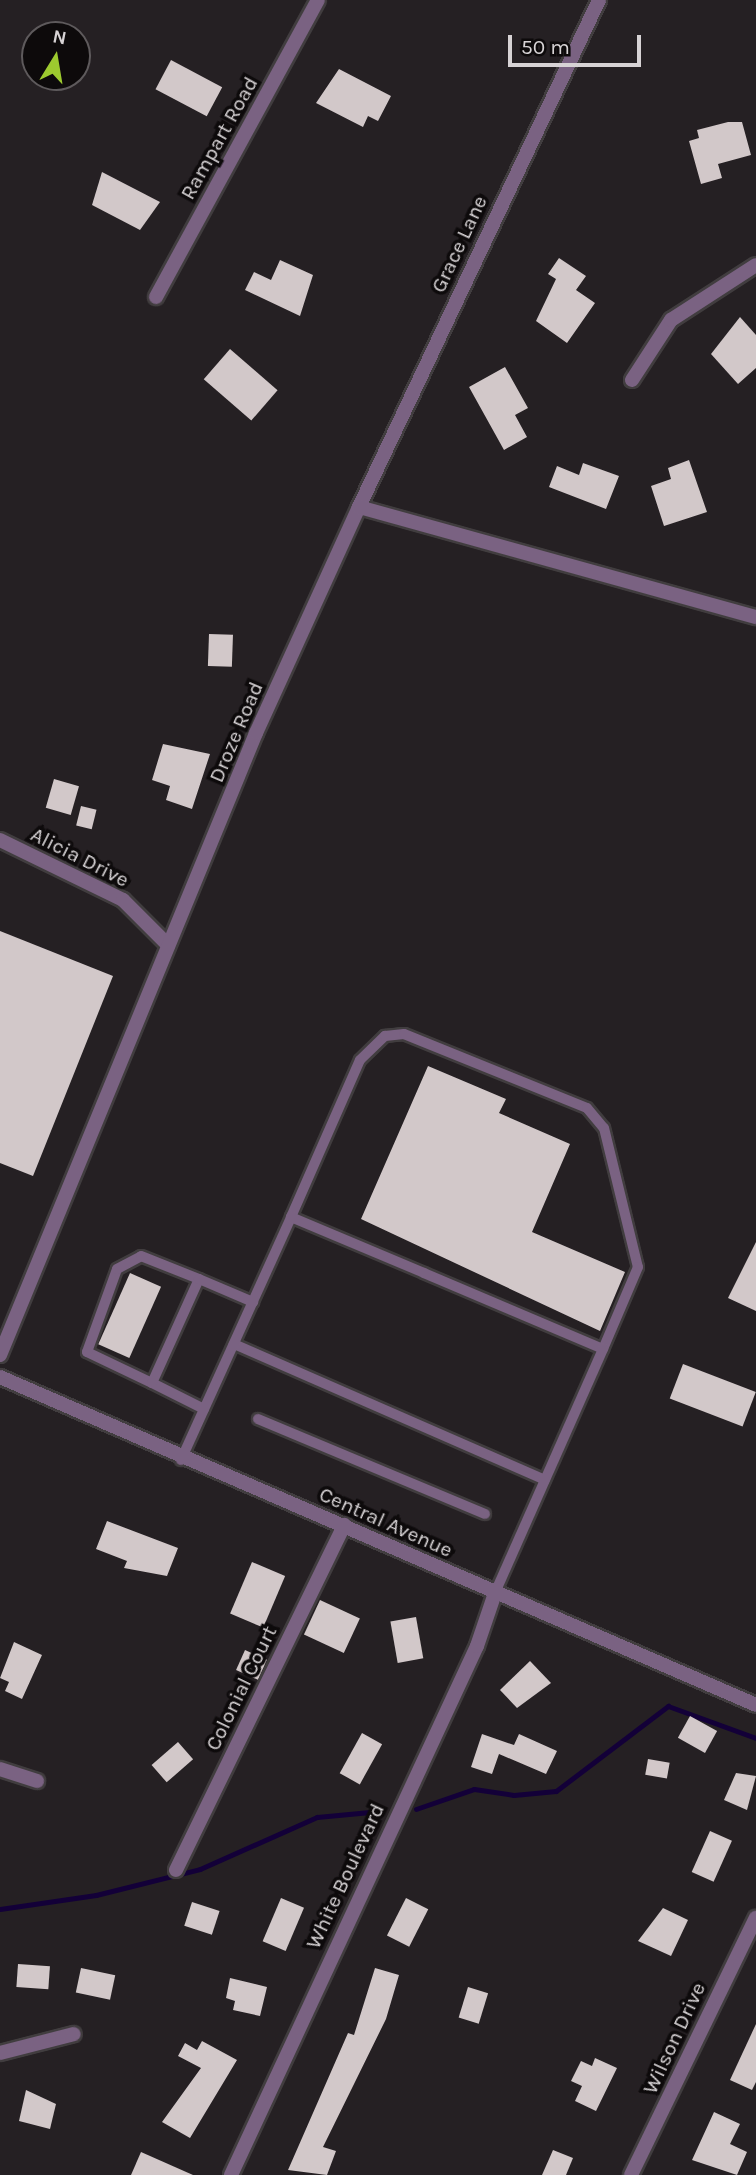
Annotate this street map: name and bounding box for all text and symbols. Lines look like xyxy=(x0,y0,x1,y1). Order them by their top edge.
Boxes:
north arrow xyxy=(21,21,91,91)
scale bar xyxy=(511,21,644,65)
text: N xyxy=(51,25,68,49)
text: 50 m xyxy=(521,35,570,59)
street label: Rampart Road xyxy=(175,72,263,204)
street label: Grace Lane xyxy=(426,191,492,297)
street label: Droze Road xyxy=(203,678,269,786)
street label: Alicia Drive xyxy=(27,822,133,892)
street label: Central Avenue xyxy=(315,1481,457,1563)
street label: Colonial Court xyxy=(200,1622,282,1754)
street label: White Boulevard xyxy=(300,1799,390,1953)
street label: Wilson Drive xyxy=(637,1978,711,2098)

